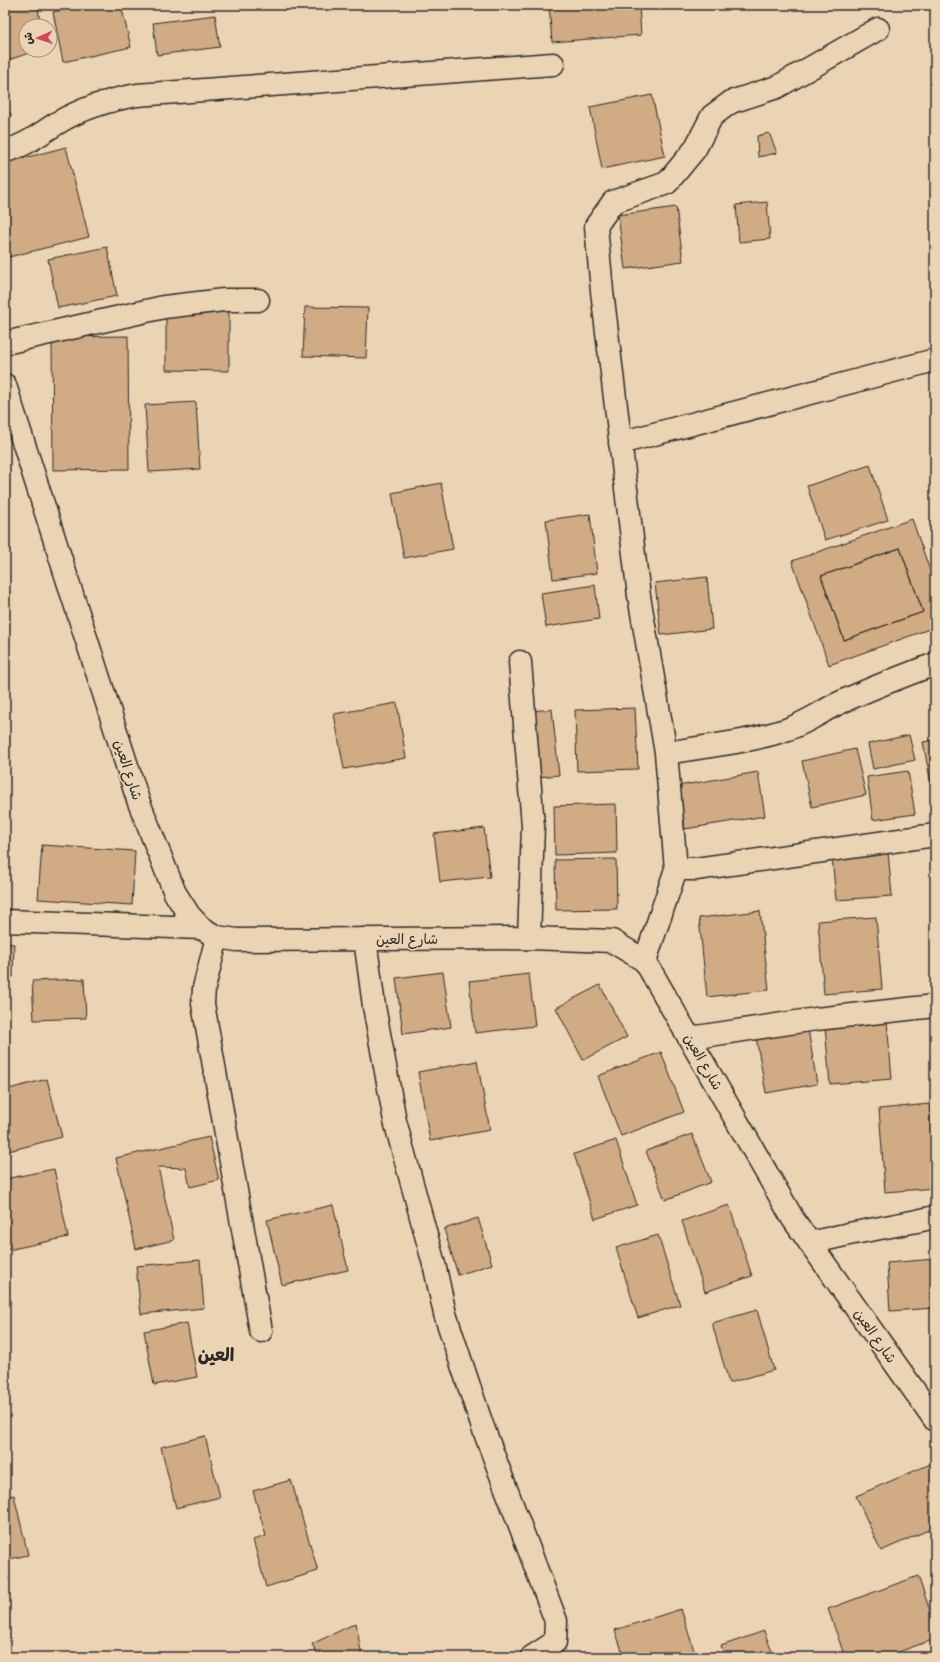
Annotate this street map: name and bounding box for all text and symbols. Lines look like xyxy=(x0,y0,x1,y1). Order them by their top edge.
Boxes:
north arrow xyxy=(18,18,58,58)
text: ش xyxy=(19,32,38,45)
street label: شارع العين xyxy=(106,737,150,803)
street label: شارع العين xyxy=(376,927,438,952)
street label: شارع العين xyxy=(677,1029,729,1095)
street label: شارع العين xyxy=(847,1303,903,1369)
district label: العين xyxy=(198,1339,234,1371)

